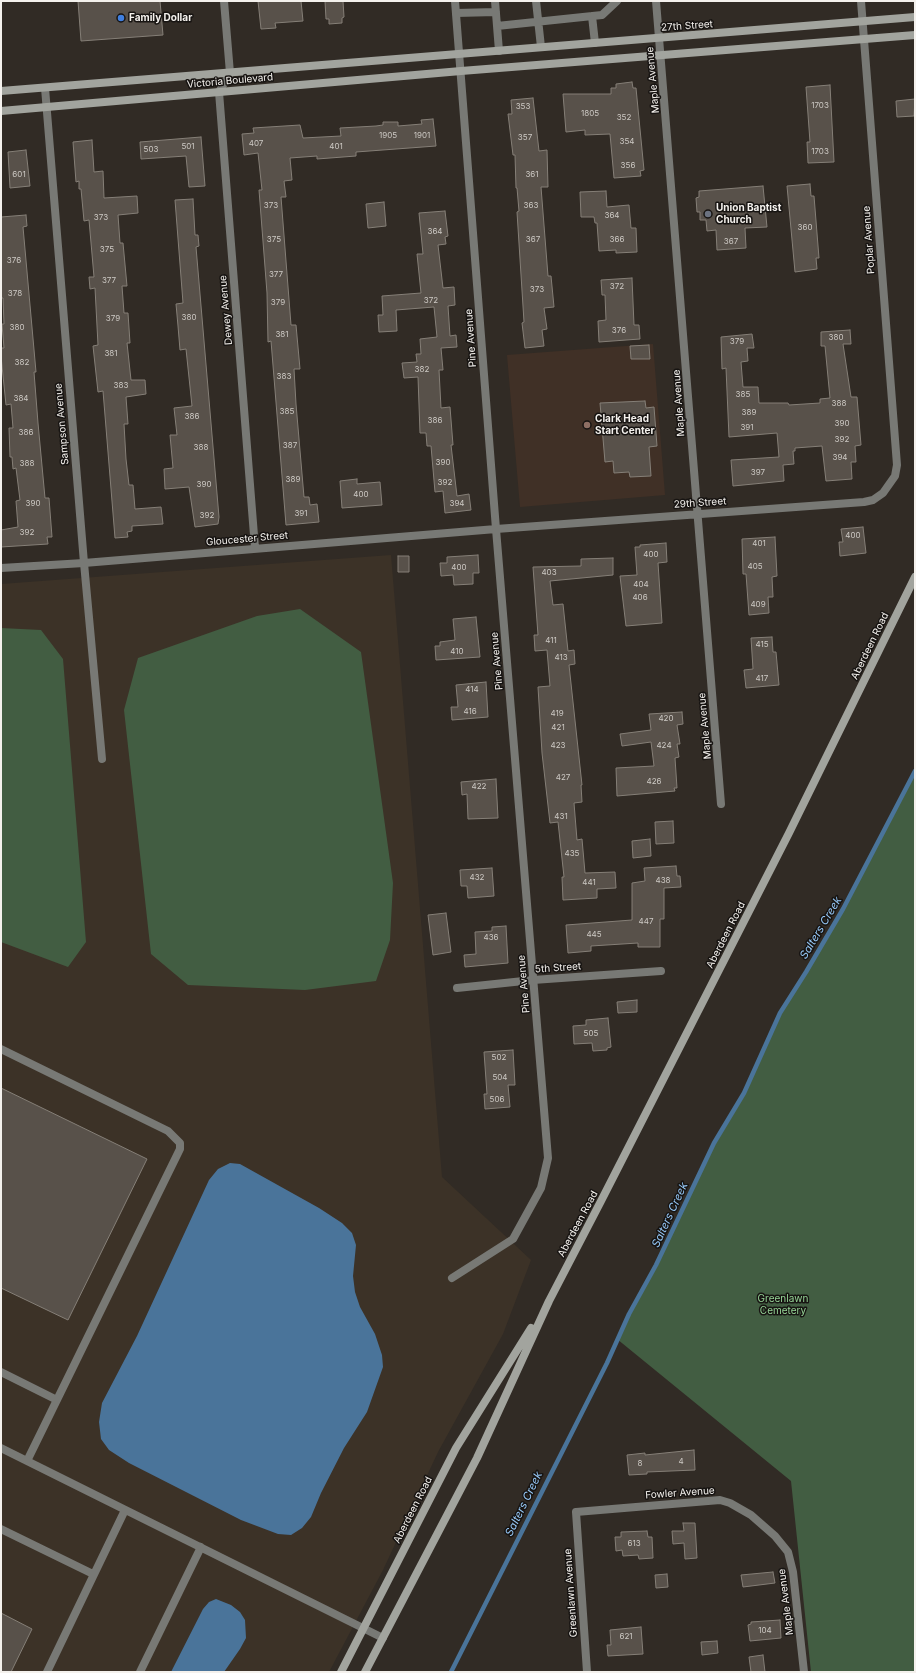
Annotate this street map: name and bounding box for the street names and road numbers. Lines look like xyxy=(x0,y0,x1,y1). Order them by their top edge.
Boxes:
street label: 27th Street xyxy=(661,18,713,34)
street label: Maple Avenue xyxy=(644,46,662,114)
street label: Victoria Boulevard xyxy=(186,71,274,91)
street label: Poplar Avenue xyxy=(861,206,877,274)
street label: Dewey Avenue xyxy=(217,275,235,345)
street label: Pine Avenue xyxy=(463,308,479,368)
street label: Maple Avenue xyxy=(671,369,687,437)
street label: Sampson Avenue xyxy=(52,383,72,465)
street label: 29th Street xyxy=(673,495,727,511)
street label: Gloucester Street xyxy=(205,529,289,549)
street label: Aberdeen Road xyxy=(849,611,891,681)
street label: Pine Avenue xyxy=(488,631,506,691)
street label: Maple Avenue xyxy=(696,692,714,760)
street label: Aberdeen Road xyxy=(704,900,748,970)
street label: Pine Avenue xyxy=(515,954,533,1014)
street label: 5th Street xyxy=(534,960,582,976)
street label: Aberdeen Road xyxy=(556,1189,600,1259)
street label: Aberdeen Road xyxy=(391,1475,435,1545)
street label: Fowler Avenue xyxy=(645,1485,715,1501)
street label: Greenlawn Avenue xyxy=(562,1548,580,1638)
street label: Maple Avenue xyxy=(776,1568,796,1636)

